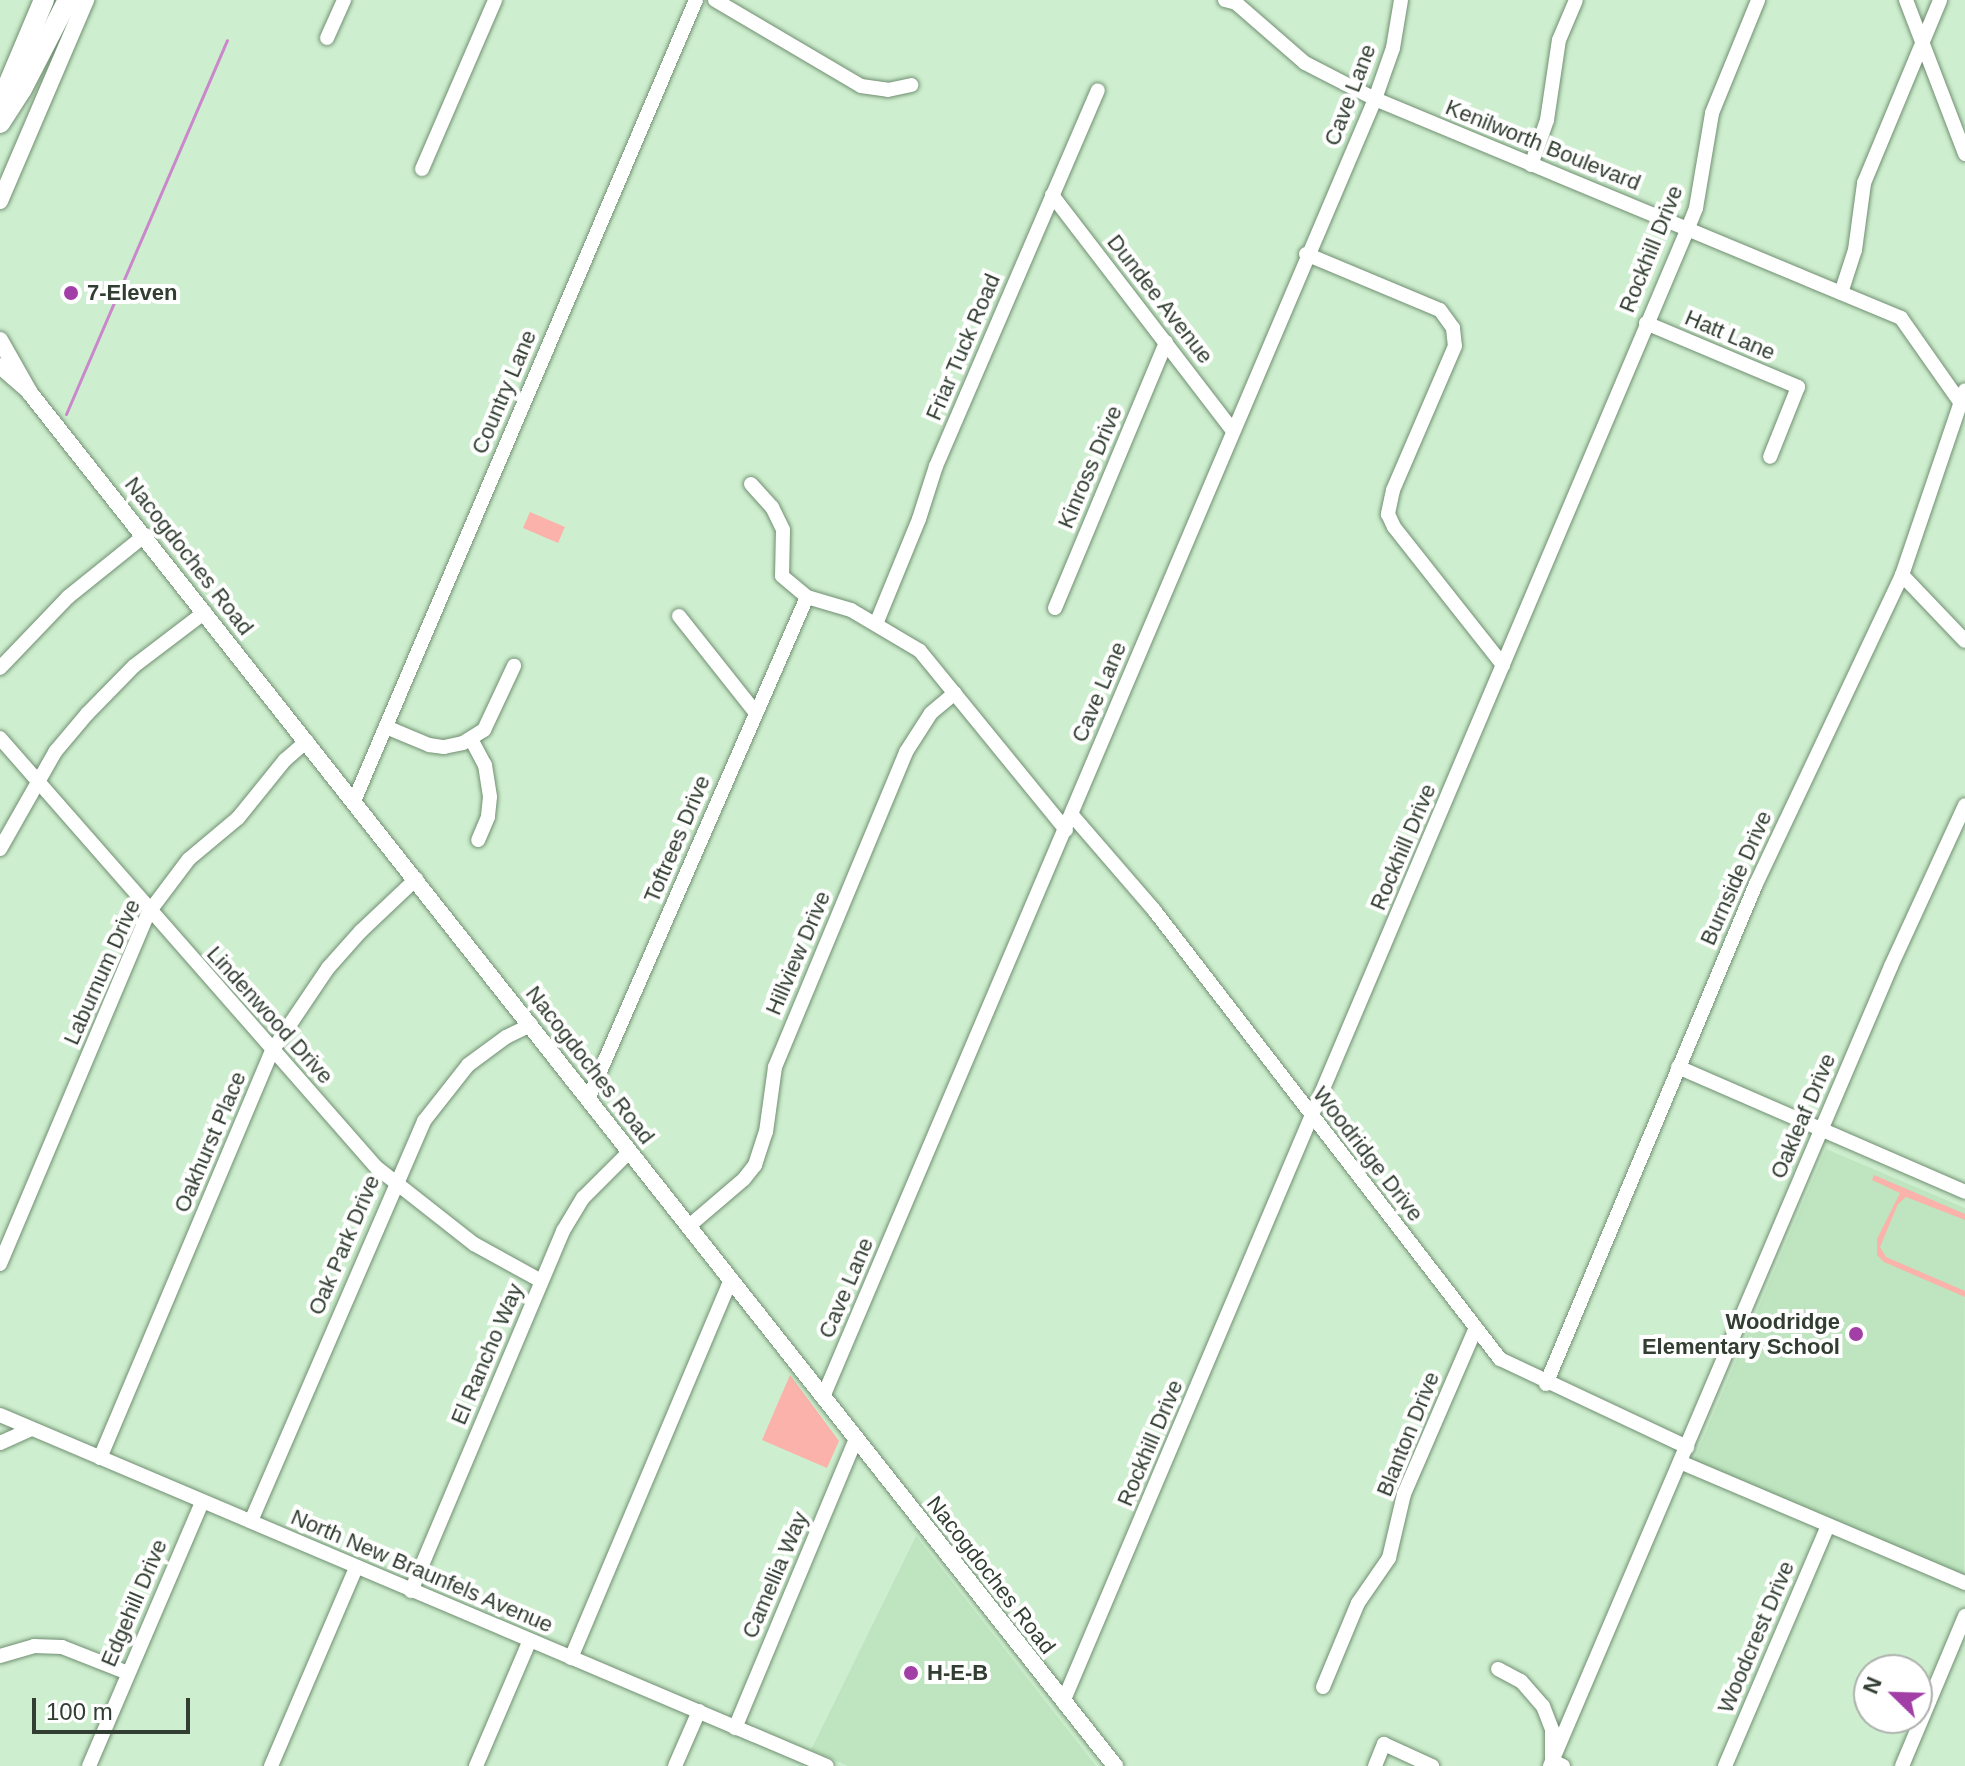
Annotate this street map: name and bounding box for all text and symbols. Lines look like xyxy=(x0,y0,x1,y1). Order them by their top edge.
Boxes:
street label: Cave Lane xyxy=(1319,41,1381,149)
street label: Kenilworth Boulevard xyxy=(1442,94,1644,196)
street label: Rockhill Drive xyxy=(1614,182,1688,316)
street label: Dundee Avenue xyxy=(1101,229,1219,369)
street label: Friar Tuck Road xyxy=(920,270,1006,424)
place label: 7-Eleven xyxy=(87,280,177,306)
marker: 7-Eleven xyxy=(62,284,80,302)
street label: Hatt Lane xyxy=(1681,304,1779,366)
street label: Country Lane xyxy=(466,326,542,458)
street label: Kinross Drive xyxy=(1052,402,1128,532)
street label: Nacogdoches Road xyxy=(119,472,259,640)
street label: Cave Lane xyxy=(1066,638,1132,746)
street label: Toftrees Drive xyxy=(638,771,716,907)
street label: Rockhill Drive xyxy=(1365,780,1441,914)
street label: Burnside Drive xyxy=(1695,807,1777,949)
street label: Hillview Drive xyxy=(760,887,836,1019)
street label: Laburnum Drive xyxy=(58,895,146,1049)
street label: Lindenwood Drive xyxy=(201,941,339,1089)
street label: Nacogdoches Road xyxy=(520,981,660,1149)
street label: Oakleaf Drive xyxy=(1765,1050,1841,1182)
street label: Oakhurst Place xyxy=(168,1068,252,1216)
street label: Woodridge Drive xyxy=(1307,1081,1429,1227)
street label: Oak Park Drive xyxy=(303,1171,385,1319)
street label: Cave Lane xyxy=(813,1234,879,1342)
street label: El Rancho Way xyxy=(445,1279,529,1429)
place label: Woodridge Elementary School xyxy=(1642,1308,1840,1360)
marker: Woodridge Elementary School xyxy=(1847,1325,1865,1343)
street label: Blanton Drive xyxy=(1371,1368,1445,1500)
street label: Rockhill Drive xyxy=(1112,1376,1188,1510)
street label: Nacogdoches Road xyxy=(921,1491,1061,1659)
street label: North New Braunfels Avenue xyxy=(286,1504,558,1638)
street label: Camellia Way xyxy=(736,1508,814,1642)
street label: Edgehill Drive xyxy=(95,1535,173,1671)
street label: Woodcrest Drive xyxy=(1712,1557,1800,1717)
north arrow xyxy=(1853,1654,1933,1734)
place label: H-E-B xyxy=(927,1660,988,1686)
marker: H-E-B xyxy=(902,1664,920,1682)
text: N xyxy=(1858,1673,1887,1697)
scale bar xyxy=(36,1682,194,1732)
text: 100 m xyxy=(46,1698,113,1725)

